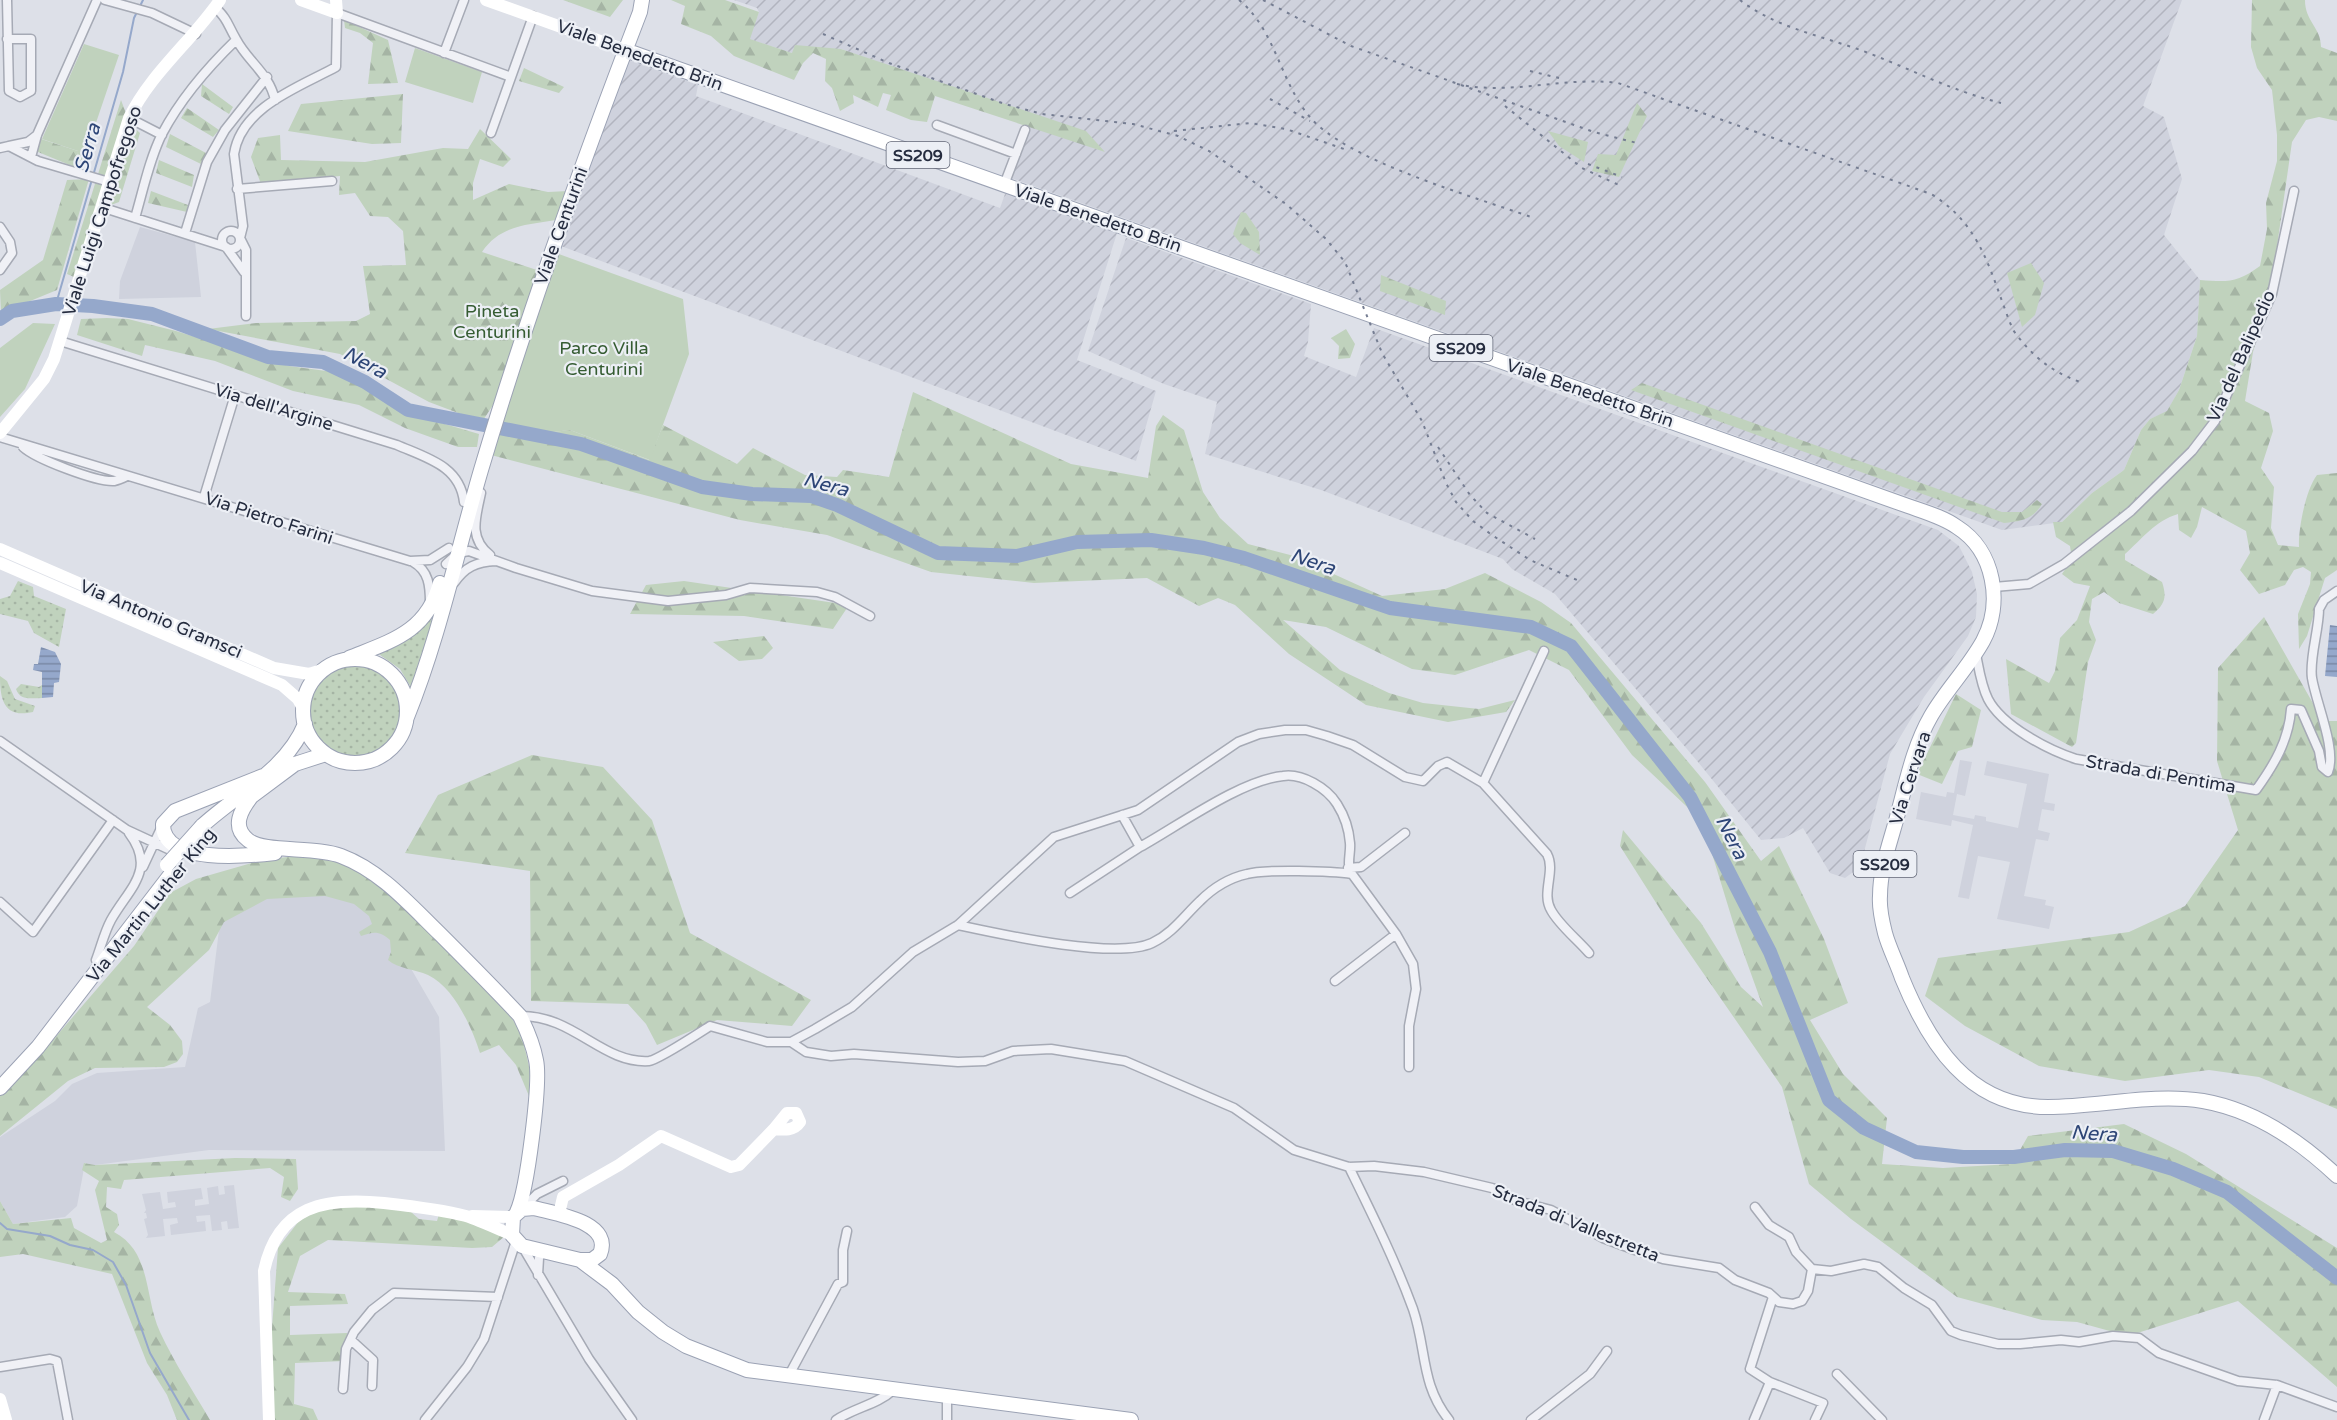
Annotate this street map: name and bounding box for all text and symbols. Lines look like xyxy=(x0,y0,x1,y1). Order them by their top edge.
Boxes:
street label: Viale Benedetto Brin xyxy=(554,15,726,95)
street label: Viale Luigi Campofregoso xyxy=(58,103,146,319)
water label: Serra xyxy=(70,120,107,176)
road number: SS209 xyxy=(886,142,950,168)
street label: Viale Centurini xyxy=(529,164,593,288)
street label: Viale Benedetto Brin xyxy=(1011,179,1185,257)
street label: Via del Balipedio xyxy=(2202,287,2280,425)
park label: Pineta Centurini xyxy=(453,300,531,343)
road number: SS209 xyxy=(1430,335,1492,361)
park label: Parco Villa Centurini xyxy=(559,337,649,380)
water label: Nera xyxy=(339,341,391,385)
street label: Viale Benedetto Brin xyxy=(1503,354,1677,432)
street label: Via dell'Argine xyxy=(212,378,336,436)
water label: Nera xyxy=(800,467,852,503)
street label: Via Pietro Farini xyxy=(202,487,336,549)
water label: Nera xyxy=(1287,543,1339,581)
street label: Via Antonio Gramsci xyxy=(76,575,246,663)
street label: Via Cervara xyxy=(1884,728,1936,828)
street label: Strada di Pentima xyxy=(2084,750,2238,798)
water label: Nera xyxy=(1710,812,1753,864)
street label: Via Martin Luther King xyxy=(82,823,220,987)
road number: SS209 xyxy=(1854,851,1916,877)
water label: Nera xyxy=(2070,1120,2118,1148)
street label: Strada di Vallestretta xyxy=(1489,1179,1663,1267)

